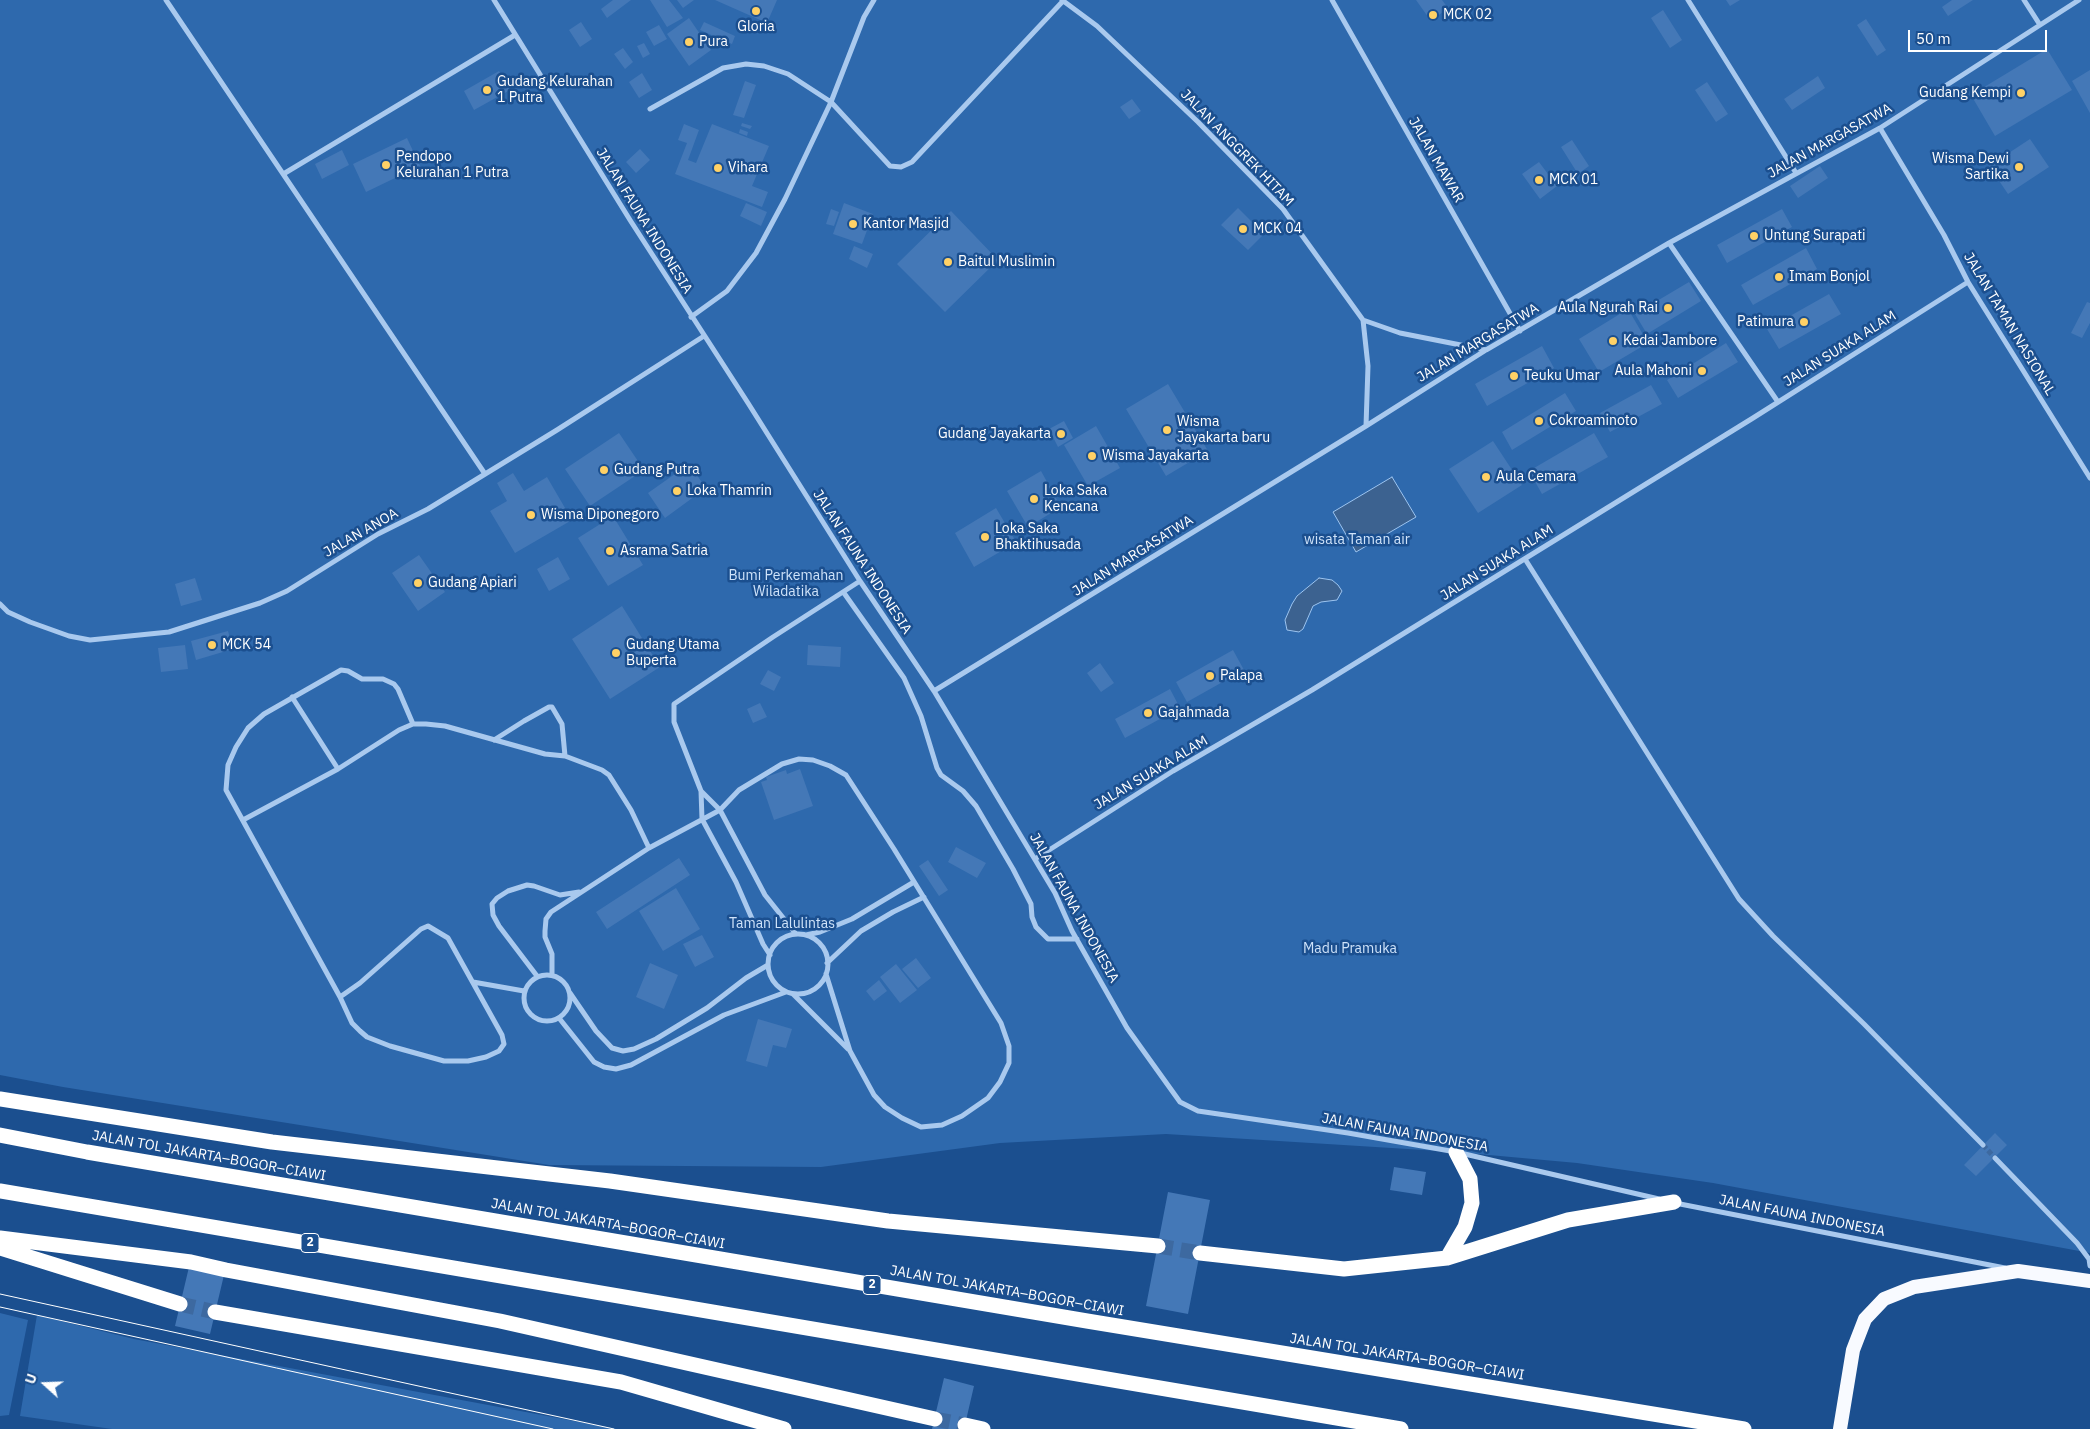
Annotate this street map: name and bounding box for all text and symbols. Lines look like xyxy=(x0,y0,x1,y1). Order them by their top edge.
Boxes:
marker: Gloria xyxy=(750,5,762,17)
place label: MCK 02 xyxy=(1443,7,1492,23)
marker: MCK 02 xyxy=(1427,9,1439,21)
place label: Gloria xyxy=(737,19,775,35)
scale bar xyxy=(1910,20,2049,52)
text: 50 m xyxy=(1916,29,1951,48)
place label: Pura xyxy=(699,34,728,50)
marker: Pura xyxy=(683,36,695,48)
place label: Gudang Kelurahan 1 Putra xyxy=(497,74,613,106)
marker: Gudang Kelurahan 1 Putra xyxy=(481,84,493,96)
place label: Gudang Kempi xyxy=(1919,85,2011,101)
street label: JALAN ANGGREK HITAM xyxy=(1177,86,1297,210)
marker: Gudang Kempi xyxy=(2015,87,2027,99)
street label: JALAN MARGASATWA xyxy=(1765,100,1895,182)
street label: JALAN MAWAR xyxy=(1405,114,1467,206)
street label: JALAN FAUNA INDONESIA xyxy=(592,145,696,297)
place label: Pendopo Kelurahan 1 Putra xyxy=(396,149,509,182)
place label: Wisma Dewi Sartika xyxy=(1932,151,2009,184)
marker: Pendopo Kelurahan 1 Putra xyxy=(380,159,392,171)
place label: Vihara xyxy=(728,160,768,176)
marker: Wisma Dewi Sartika xyxy=(2013,161,2025,173)
marker: Vihara xyxy=(712,162,724,174)
place label: MCK 01 xyxy=(1549,172,1598,188)
marker: MCK 01 xyxy=(1533,174,1545,186)
place label: Kantor Masjid xyxy=(863,216,949,232)
marker: Kantor Masjid xyxy=(847,218,859,230)
place label: MCK 04 xyxy=(1253,221,1302,237)
marker: MCK 04 xyxy=(1237,223,1249,235)
place label: Untung Surapati xyxy=(1764,228,1866,244)
marker: Untung Surapati xyxy=(1748,230,1760,242)
street label: JALAN TAMAN NASIONAL xyxy=(1960,250,2058,398)
place label: Baitul Muslimin xyxy=(958,254,1055,270)
marker: Baitul Muslimin xyxy=(942,256,954,268)
place label: Imam Bonjol xyxy=(1789,269,1870,285)
marker: Imam Bonjol xyxy=(1773,271,1785,283)
street label: JALAN MARGASATWA xyxy=(1414,300,1542,386)
place label: Aula Ngurah Rai xyxy=(1558,300,1658,316)
marker: Aula Ngurah Rai xyxy=(1662,302,1674,314)
street label: JALAN SUAKA ALAM xyxy=(1781,308,1899,390)
place label: Patimura xyxy=(1737,314,1794,330)
marker: Patimura xyxy=(1798,316,1810,328)
place label: Kedai Jambore xyxy=(1623,333,1717,349)
marker: Kedai Jambore xyxy=(1607,335,1619,347)
place label: Aula Mahoni xyxy=(1614,363,1692,379)
marker: Aula Mahoni xyxy=(1696,365,1708,377)
place label: Teuku Umar xyxy=(1524,368,1600,384)
marker: Teuku Umar xyxy=(1508,370,1520,382)
place label: Cokroaminoto xyxy=(1549,413,1638,429)
place label: Wisma Jayakarta baru xyxy=(1177,414,1270,447)
marker: Cokroaminoto xyxy=(1533,415,1545,427)
marker: Wisma Jayakarta baru xyxy=(1161,424,1173,436)
place label: Gudang Jayakarta xyxy=(938,426,1051,442)
marker: Gudang Jayakarta xyxy=(1055,428,1067,440)
place label: Wisma Jayakarta xyxy=(1102,448,1209,464)
marker: Wisma Jayakarta xyxy=(1086,450,1098,462)
place label: Gudang Putra xyxy=(614,462,700,478)
marker: Gudang Putra xyxy=(598,464,610,476)
place label: Aula Cemara xyxy=(1496,469,1576,485)
marker: Aula Cemara xyxy=(1480,471,1492,483)
place label: Loka Thamrin xyxy=(687,483,772,499)
place label: Loka Saka Kencana xyxy=(1044,483,1107,516)
marker: Loka Thamrin xyxy=(671,485,683,497)
street label: JALAN FAUNA INDONESIA xyxy=(809,487,915,637)
marker: Loka Saka Kencana xyxy=(1028,493,1040,505)
street label: JALAN ANOA xyxy=(321,505,401,561)
place label: Wisma Diponegoro xyxy=(541,507,659,523)
marker: Wisma Diponegoro xyxy=(525,509,537,521)
street label: JALAN MARGASATWA xyxy=(1070,512,1196,600)
place label: Loka Saka Bhaktihusada xyxy=(995,521,1081,554)
street label: JALAN SUAKA ALAM xyxy=(1438,522,1556,604)
marker: Loka Saka Bhaktihusada xyxy=(979,531,991,543)
park label: wisata Taman air xyxy=(1304,532,1410,548)
place label: Asrama Satria xyxy=(620,543,708,559)
marker: Asrama Satria xyxy=(604,545,616,557)
park label: Bumi Perkemahan Wiladatika xyxy=(728,568,844,600)
place label: Gudang Apiari xyxy=(428,575,517,591)
marker: Gudang Apiari xyxy=(412,577,424,589)
place label: MCK 54 xyxy=(222,637,271,653)
place label: Gudang Utama Buperta xyxy=(626,637,720,670)
marker: MCK 54 xyxy=(206,639,218,651)
marker: Gudang Utama Buperta xyxy=(610,647,622,659)
place label: Palapa xyxy=(1220,668,1263,684)
marker: Palapa xyxy=(1204,670,1216,682)
place label: Gajahmada xyxy=(1158,705,1229,721)
marker: Gajahmada xyxy=(1142,707,1154,719)
street label: JALAN SUAKA ALAM xyxy=(1091,732,1211,814)
street label: JALAN FAUNA INDONESIA xyxy=(1026,830,1122,986)
park label: Taman Lalulintas xyxy=(729,916,835,932)
park label: Madu Pramuka xyxy=(1303,941,1397,957)
street label: JALAN FAUNA INDONESIA xyxy=(1320,1110,1490,1156)
street label: JALAN TOL JAKARTA–BOGOR–CIAWI xyxy=(91,1127,327,1185)
street label: JALAN FAUNA INDONESIA xyxy=(1718,1192,1886,1240)
street label: JALAN TOL JAKARTA–BOGOR–CIAWI xyxy=(490,1195,726,1253)
road number: 2 xyxy=(301,1234,319,1252)
street label: JALAN TOL JAKARTA–BOGOR–CIAWI xyxy=(889,1262,1125,1320)
road number: 2 xyxy=(863,1276,881,1294)
street label: JALAN TOL JAKARTA–BOGOR–CIAWI xyxy=(1289,1330,1525,1384)
north arrow xyxy=(20,1359,70,1409)
text: U xyxy=(21,1371,41,1387)

